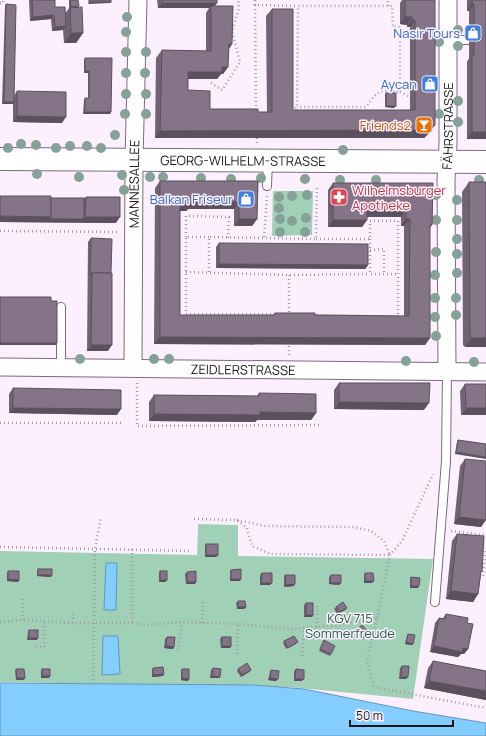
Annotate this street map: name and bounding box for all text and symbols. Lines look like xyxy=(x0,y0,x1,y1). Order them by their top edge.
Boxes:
shop icon: Nasir Tours xyxy=(463,23,483,43)
place label: Nasir Tours xyxy=(393,24,460,42)
shop icon: Aycan xyxy=(420,74,440,94)
place label: Aycan xyxy=(381,75,417,93)
street label: FÄHRSTRASSE xyxy=(438,82,457,170)
bar icon: Friends2 xyxy=(414,115,434,135)
place label: Friends2 xyxy=(360,116,411,134)
street label: MANNESALLEE xyxy=(125,140,144,228)
street label: GEORG-WILHELM-STRASSE xyxy=(160,151,326,170)
place label: Wilhelmsburger Apotheke xyxy=(352,181,446,214)
pharmacy icon: Wilhelmsburger Apotheke xyxy=(329,187,349,207)
shop icon: Balkan Friseur xyxy=(236,189,256,209)
place label: Balkan Friseur xyxy=(150,190,233,208)
street label: ZEIDLERSTRASSE xyxy=(190,360,296,379)
park label: KGV 715 Sommerfreude xyxy=(305,609,395,642)
scale bar xyxy=(350,702,453,728)
text: 50 m xyxy=(356,707,383,724)

